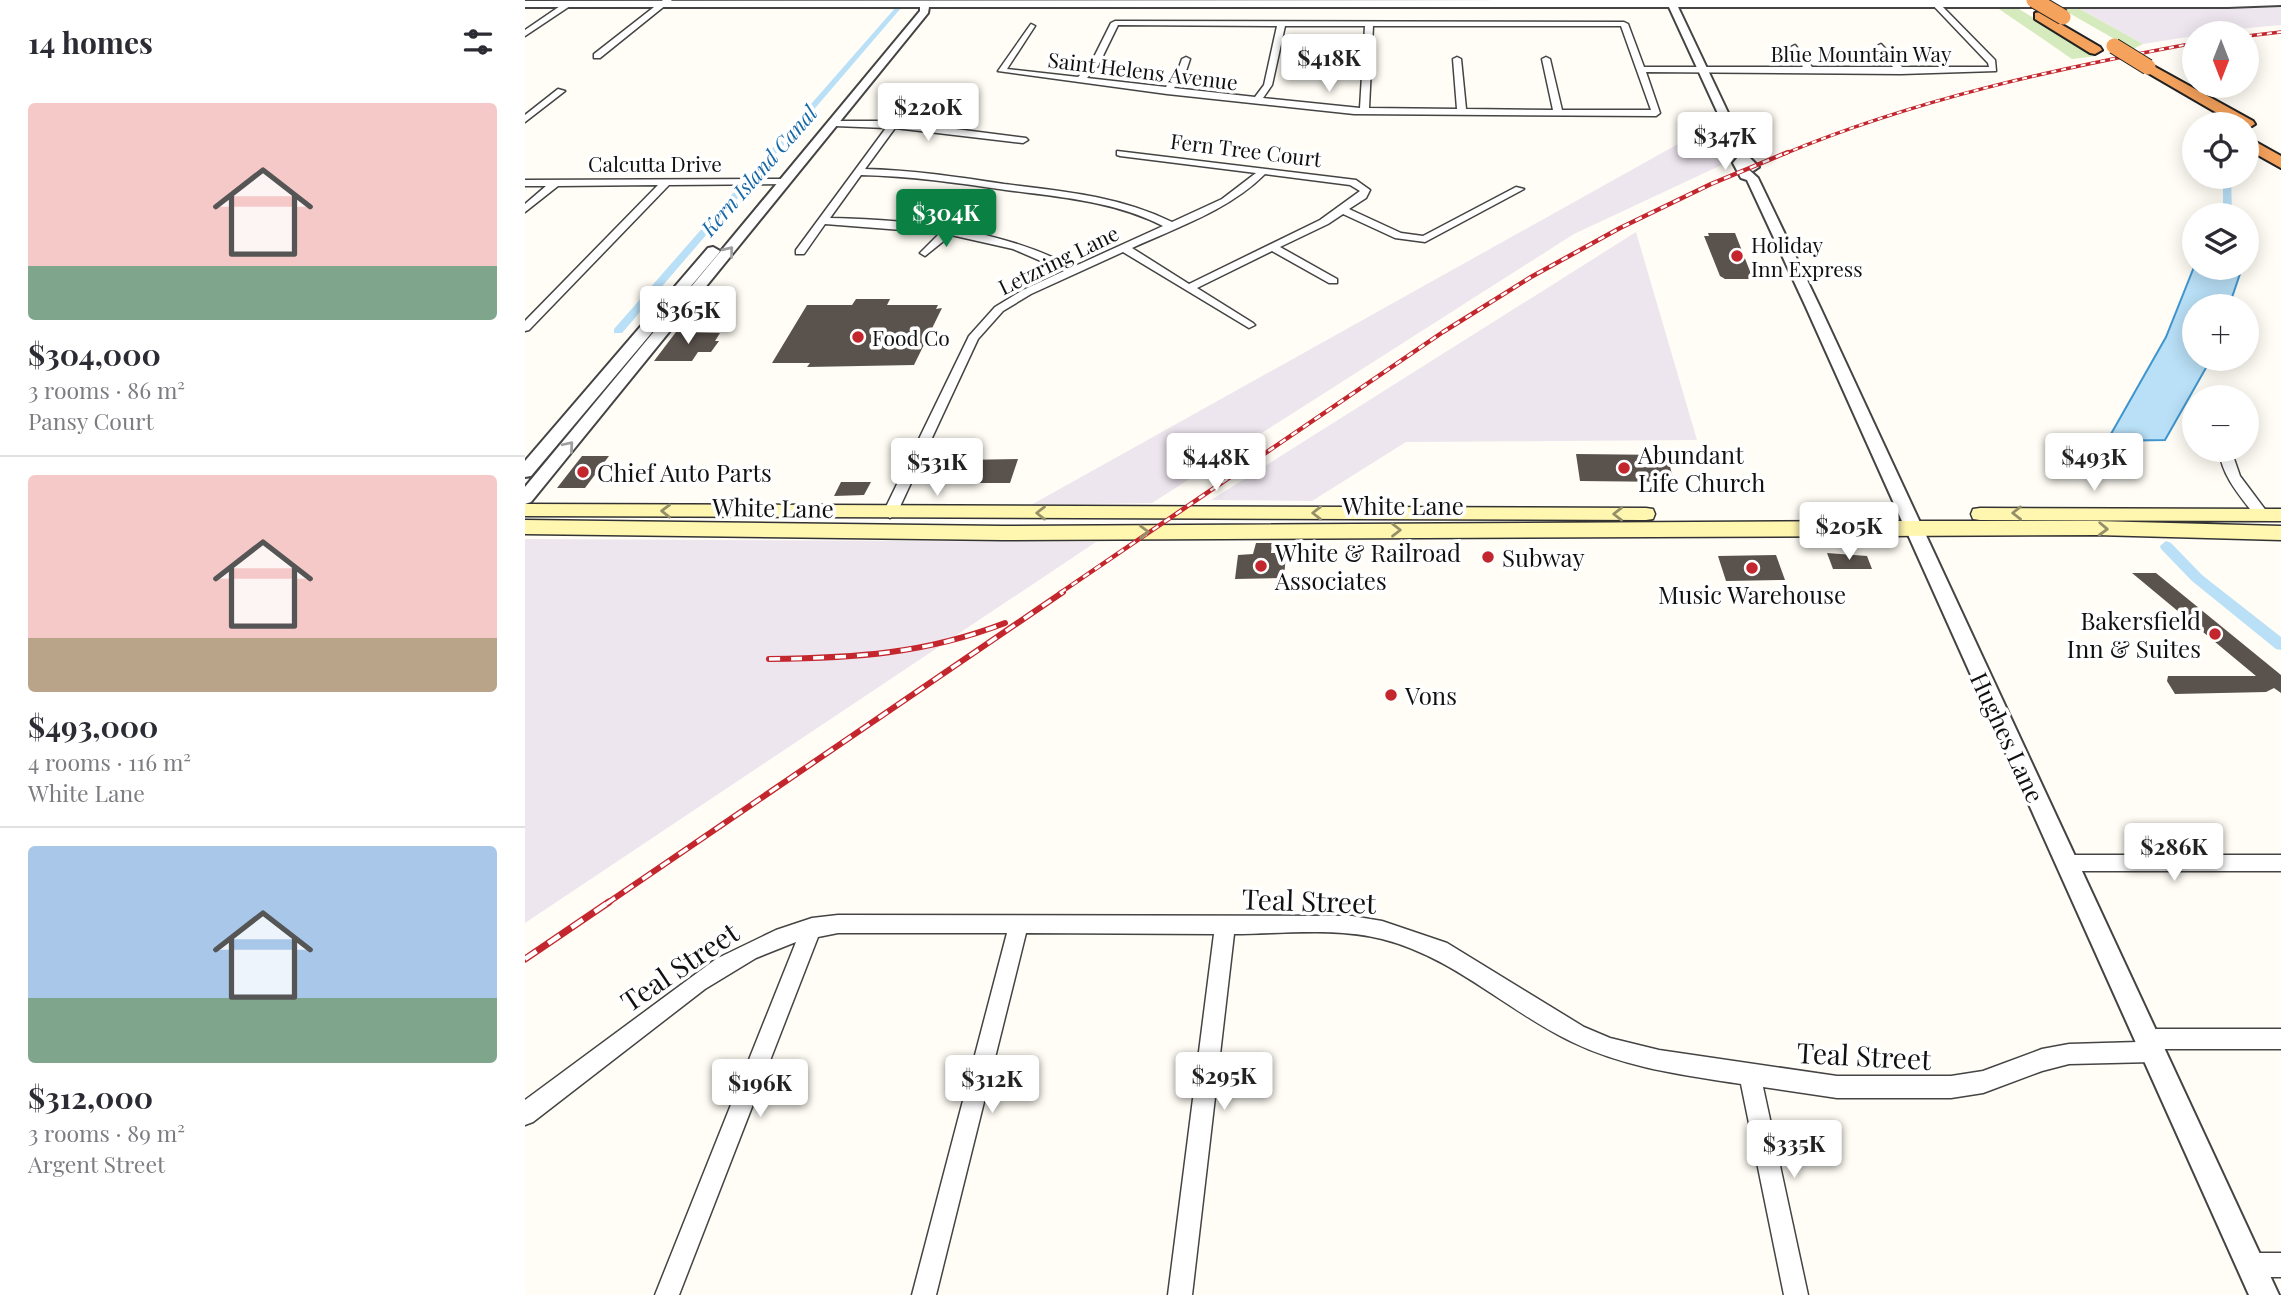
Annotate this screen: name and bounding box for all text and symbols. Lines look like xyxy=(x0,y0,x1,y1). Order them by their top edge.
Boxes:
north arrow xyxy=(2182,21,2259,98)
map controls xyxy=(2182,21,2259,462)
text: 14 homes xyxy=(28,22,153,62)
icon: filters xyxy=(459,23,497,61)
pin: $418K xyxy=(1280,34,1378,94)
street label: Blue Mountain Way xyxy=(1770,39,1952,67)
text: $418K xyxy=(1297,41,1361,72)
street label: Saint Helens Avenue xyxy=(1046,44,1240,96)
pin: $220K xyxy=(879,83,977,143)
text: $220K xyxy=(894,90,962,121)
water label: Kern Island Canal xyxy=(693,98,823,242)
button: locate xyxy=(2182,112,2259,189)
pin: $347K xyxy=(1676,113,1774,172)
text: $347K xyxy=(1693,119,1757,150)
street label: Fern Tree Court xyxy=(1169,126,1324,172)
icon: home xyxy=(200,149,326,275)
street label: Calcutta Drive xyxy=(588,149,722,177)
pin: $304K xyxy=(897,190,995,249)
text: $304K xyxy=(912,196,980,227)
button: layers xyxy=(2182,203,2259,280)
street label: Letzring Lane xyxy=(993,218,1123,300)
place label: Holiday Inn Express xyxy=(1751,230,1863,282)
one-way arrow xyxy=(721,247,733,260)
marker: Holiday Inn Express xyxy=(1729,248,1745,264)
pin: $365K xyxy=(639,286,737,346)
text: $365K xyxy=(656,293,720,324)
button: + xyxy=(2182,294,2259,371)
place label: Food Co xyxy=(872,323,950,351)
marker: Food Co xyxy=(850,329,866,345)
text: $304,000 xyxy=(28,334,161,374)
text: 3 rooms · 86 m² xyxy=(28,374,185,405)
button: − xyxy=(2182,385,2259,462)
text: Pansy Court xyxy=(28,405,154,436)
pin: $448K xyxy=(1167,434,1265,493)
pin: $493K xyxy=(2045,434,2143,493)
pin: $531K xyxy=(888,438,986,498)
place label: Abundant Life Church xyxy=(1637,438,1765,498)
text: $448K xyxy=(1183,440,1249,471)
text: $493K xyxy=(2061,440,2127,471)
one-way arrow xyxy=(560,441,573,453)
text: $531K xyxy=(907,445,967,476)
place label: Chief Auto Parts xyxy=(597,456,772,488)
marker: Abundant Life Church xyxy=(1616,460,1632,476)
marker: Chief Auto Parts xyxy=(575,464,591,480)
street label: White Lane xyxy=(1341,489,1464,521)
street label: White Lane xyxy=(711,490,834,524)
one-way arrow xyxy=(660,503,671,519)
pin: $205K xyxy=(1800,503,1898,562)
one-way arrow xyxy=(1035,505,1045,521)
one-way arrow xyxy=(1311,505,1322,521)
one-way arrow xyxy=(2011,505,2022,521)
one-way arrow xyxy=(1612,506,1623,522)
text: $205K xyxy=(1815,509,1883,540)
icon: home xyxy=(200,521,326,647)
one-way arrow xyxy=(2098,521,2109,536)
one-way arrow xyxy=(1392,522,1402,538)
one-way arrow xyxy=(1140,524,1150,540)
place label: White & Railroad Associates xyxy=(1274,536,1461,596)
place label: Subway xyxy=(1502,541,1585,573)
marker: Subway xyxy=(1480,549,1496,565)
marker: White & Railroad Associates xyxy=(1253,558,1269,574)
marker: Music Warehouse xyxy=(1744,560,1760,576)
place label: Music Warehouse xyxy=(1658,578,1846,610)
place label: Bakersfield Inn & Suites xyxy=(2067,604,2201,664)
marker: Bakersfield Inn & Suites xyxy=(2207,626,2223,642)
street label: Hughes Lane xyxy=(1964,667,2052,807)
place label: Vons xyxy=(1404,679,1457,711)
marker: Vons xyxy=(1383,687,1399,703)
text: $493,000 xyxy=(28,706,158,746)
text: 4 rooms · 116 m² xyxy=(28,746,191,777)
text: White Lane xyxy=(28,777,145,808)
pin: $286K xyxy=(2125,824,2223,883)
text: $286K xyxy=(2140,830,2208,861)
street label: Teal Street xyxy=(1241,879,1378,921)
icon: home xyxy=(200,892,326,1018)
street label: Teal Street xyxy=(613,912,746,1019)
street label: Teal Street xyxy=(1796,1033,1933,1077)
pin: $295K xyxy=(1175,1052,1273,1112)
pin: $312K xyxy=(943,1056,1041,1115)
text: $295K xyxy=(1192,1059,1256,1090)
pin: $196K xyxy=(711,1060,809,1119)
text: $312K xyxy=(961,1062,1023,1093)
text: $196K xyxy=(728,1066,792,1097)
text: $312,000 xyxy=(28,1077,153,1117)
text: 3 rooms · 89 m² xyxy=(28,1117,185,1148)
pin: $335K xyxy=(1745,1120,1843,1180)
text: $335K xyxy=(1763,1127,1825,1158)
text: Argent Street xyxy=(28,1148,165,1179)

